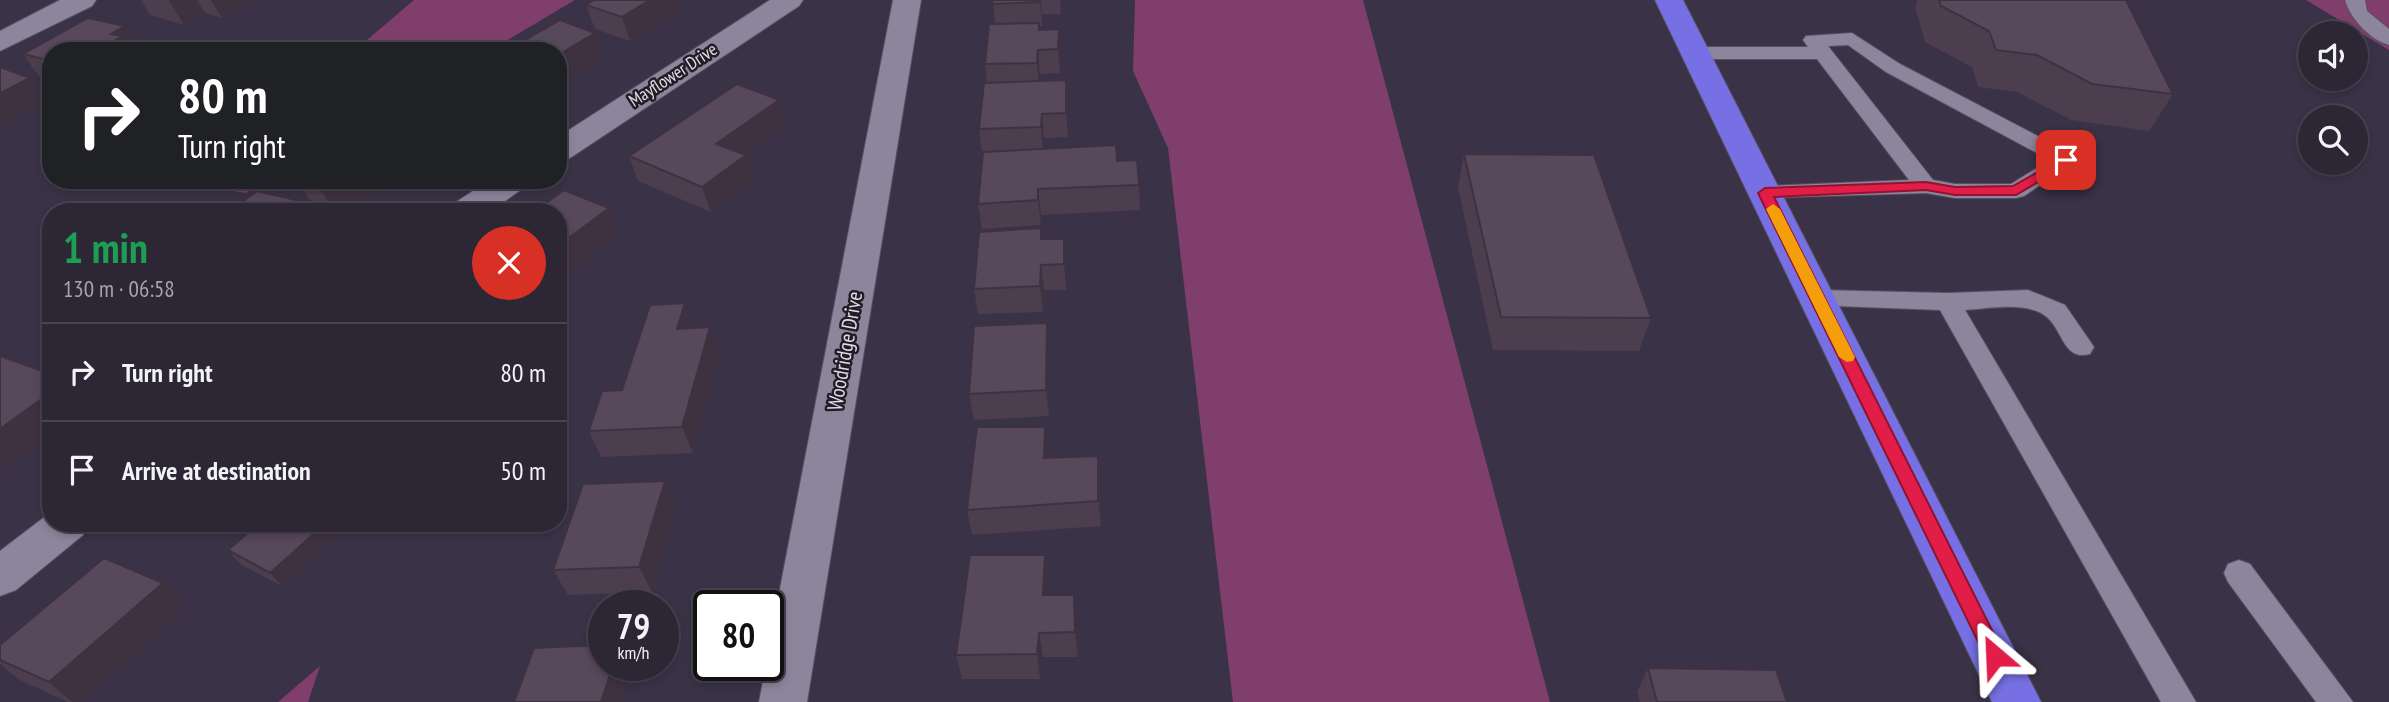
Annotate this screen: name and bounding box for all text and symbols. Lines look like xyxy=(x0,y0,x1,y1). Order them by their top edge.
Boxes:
map controls xyxy=(2298,21,2368,175)
button: sound xyxy=(2298,21,2368,91)
street label: Mayflower Drive xyxy=(624,37,721,112)
text: 80 m xyxy=(178,63,267,127)
icon: right xyxy=(63,70,154,161)
button: search xyxy=(2298,105,2368,175)
text: Turn right xyxy=(178,125,286,167)
pin xyxy=(2036,130,2096,190)
icon: arrive xyxy=(2047,141,2085,179)
text: 1 min xyxy=(63,220,148,275)
button: close xyxy=(472,226,546,300)
text: 130 m · 06:58 xyxy=(63,274,175,303)
street label: Woodridge Drive xyxy=(821,289,868,413)
icon: right xyxy=(63,353,101,391)
text: Turn right xyxy=(122,356,213,389)
text: 80 m xyxy=(500,356,546,389)
icon: arrive xyxy=(63,451,101,489)
text: Arrive at destination xyxy=(122,454,311,487)
text: 50 m xyxy=(500,454,546,487)
speed limit sign: 80 xyxy=(693,590,784,681)
text: 79 xyxy=(617,603,650,649)
position arrow xyxy=(1958,619,2032,693)
text: km/h xyxy=(618,641,649,664)

